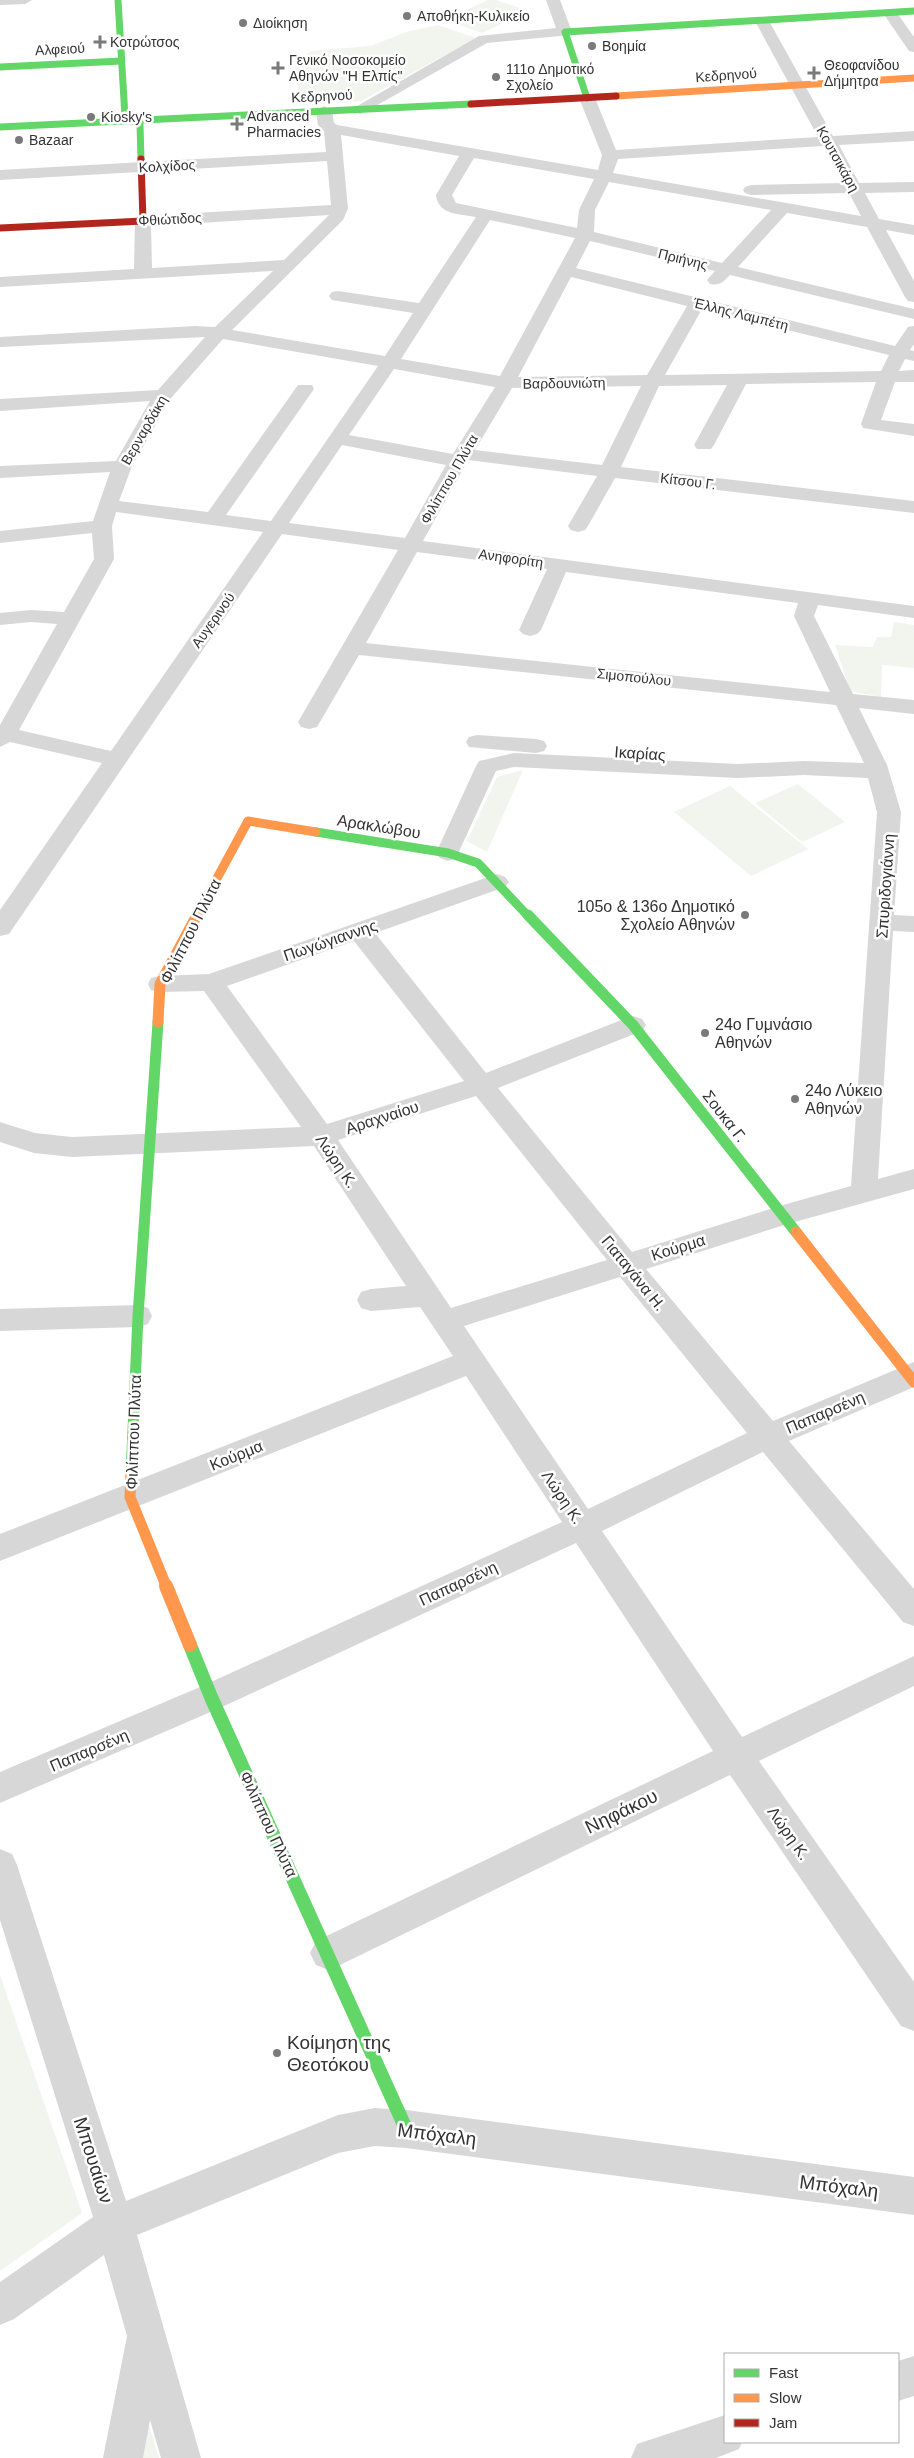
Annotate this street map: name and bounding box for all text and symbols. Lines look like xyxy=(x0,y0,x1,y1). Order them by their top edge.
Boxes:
place label: Αποθήκη-Κυλικείο xyxy=(417,8,530,24)
marker: Αποθήκη-Κυλικείο xyxy=(401,10,413,22)
place label: Διοίκηση xyxy=(253,15,308,31)
marker: Διοίκηση xyxy=(237,17,249,29)
place label: Κοτρώτσος xyxy=(110,34,180,50)
marker: Κοτρώτσος xyxy=(94,36,106,48)
place label: Βοημία xyxy=(602,38,646,54)
street label: Αλφειού xyxy=(35,40,85,58)
marker: Βοημία xyxy=(586,40,598,52)
place label: Γενικό Νοσοκομείο Αθηνών "Η Ελπίς" xyxy=(289,52,406,84)
place label: Θεοφανίδου Δήμητρα xyxy=(824,57,899,89)
marker: Γενικό Νοσοκομείο Αθηνών "Η Ελπίς" xyxy=(271,61,285,75)
place label: 111ο Δημοτικό Σχολείο xyxy=(506,61,594,93)
street label: Κεδρηνού xyxy=(695,65,757,85)
marker: Θεοφανίδου Δήμητρα xyxy=(808,67,820,79)
marker: 111ο Δημοτικό Σχολείο xyxy=(490,71,502,83)
street label: Κεδρηνού xyxy=(291,86,353,106)
place label: Advanced Pharmacies xyxy=(247,108,321,140)
place label: Kiosky's xyxy=(101,109,152,125)
marker: Kiosky's xyxy=(85,111,97,123)
marker: Advanced Pharmacies xyxy=(231,118,243,130)
street label: Κουτσικάρη xyxy=(813,123,863,195)
place label: Bazaar xyxy=(29,132,74,148)
marker: Bazaar xyxy=(13,134,25,146)
street label: Κολχίδος xyxy=(138,157,196,175)
street label: Φθιώτιδος xyxy=(138,209,203,229)
street label: Πριήνης xyxy=(657,245,710,273)
street label: Έλλης Λαμπέτη xyxy=(691,294,790,334)
street label: Βαρδουνιώτη xyxy=(522,374,606,392)
street label: Βερναρδάκη xyxy=(118,393,170,467)
street label: Φιλίππου Πλύτα xyxy=(417,431,481,527)
street label: Κίτσου Γ. xyxy=(659,470,717,492)
street label: Ανηφορίτη xyxy=(478,546,544,570)
street label: Αυγερινού xyxy=(188,589,238,651)
street label: Σιμοπούλου xyxy=(596,665,672,689)
street label: Ικαρίας xyxy=(614,743,666,764)
street label: Αρακλώβου xyxy=(336,812,422,841)
street label: Σπυριδογιάννη xyxy=(873,833,898,939)
street label: Φιλίππου Πλύτα xyxy=(157,876,224,986)
place label: 105ο & 136ο Δημοτικό Σχολείο Αθηνών xyxy=(577,898,735,933)
marker: 105ο & 136ο Δημοτικό Σχολείο Αθηνών xyxy=(739,909,751,921)
street label: Πωγώγιαννης xyxy=(281,916,380,964)
place label: 24ο Γυμνάσιο Αθηνών xyxy=(715,1016,813,1051)
marker: 24ο Γυμνάσιο Αθηνών xyxy=(699,1027,711,1039)
place label: 24ο Λύκειο Αθηνών xyxy=(805,1082,882,1117)
street label: Σουκα Γ. xyxy=(699,1087,750,1145)
marker: 24ο Λύκειο Αθηνών xyxy=(789,1093,801,1105)
street label: Αραχναίου xyxy=(343,1098,421,1137)
street label: Λώρη Κ. xyxy=(313,1131,361,1191)
street label: Κούρμα xyxy=(649,1231,707,1264)
street label: Γιαταγάνα Η. xyxy=(598,1233,669,1314)
street label: Φιλίππου Πλύτα xyxy=(123,1374,144,1490)
street label: Παπαρσένη xyxy=(783,1388,867,1437)
street label: Κούρμα xyxy=(207,1437,265,1474)
street label: Λώρη Κ. xyxy=(539,1467,587,1527)
street label: Παπαρσένη xyxy=(417,1558,500,1609)
street label: Παπαρσένη xyxy=(47,1726,131,1775)
street label: Φιλίππου Πλύτα xyxy=(237,1768,301,1880)
street label: Νηφάκου xyxy=(582,1785,661,1838)
street label: Λώρη Κ. xyxy=(764,1804,813,1863)
place label: Κοίμηση της Θεοτόκου xyxy=(287,2032,391,2075)
marker: Κοίμηση της Θεοτόκου xyxy=(271,2047,283,2059)
street label: Μπουαίων xyxy=(70,2115,117,2206)
street label: Μπόχαλη xyxy=(396,2119,478,2150)
street label: Μπόχαλη xyxy=(798,2171,880,2202)
legend xyxy=(724,2353,899,2443)
text: Fast xyxy=(769,2364,799,2381)
text: Slow xyxy=(769,2389,802,2406)
text: Jam xyxy=(769,2414,797,2431)

